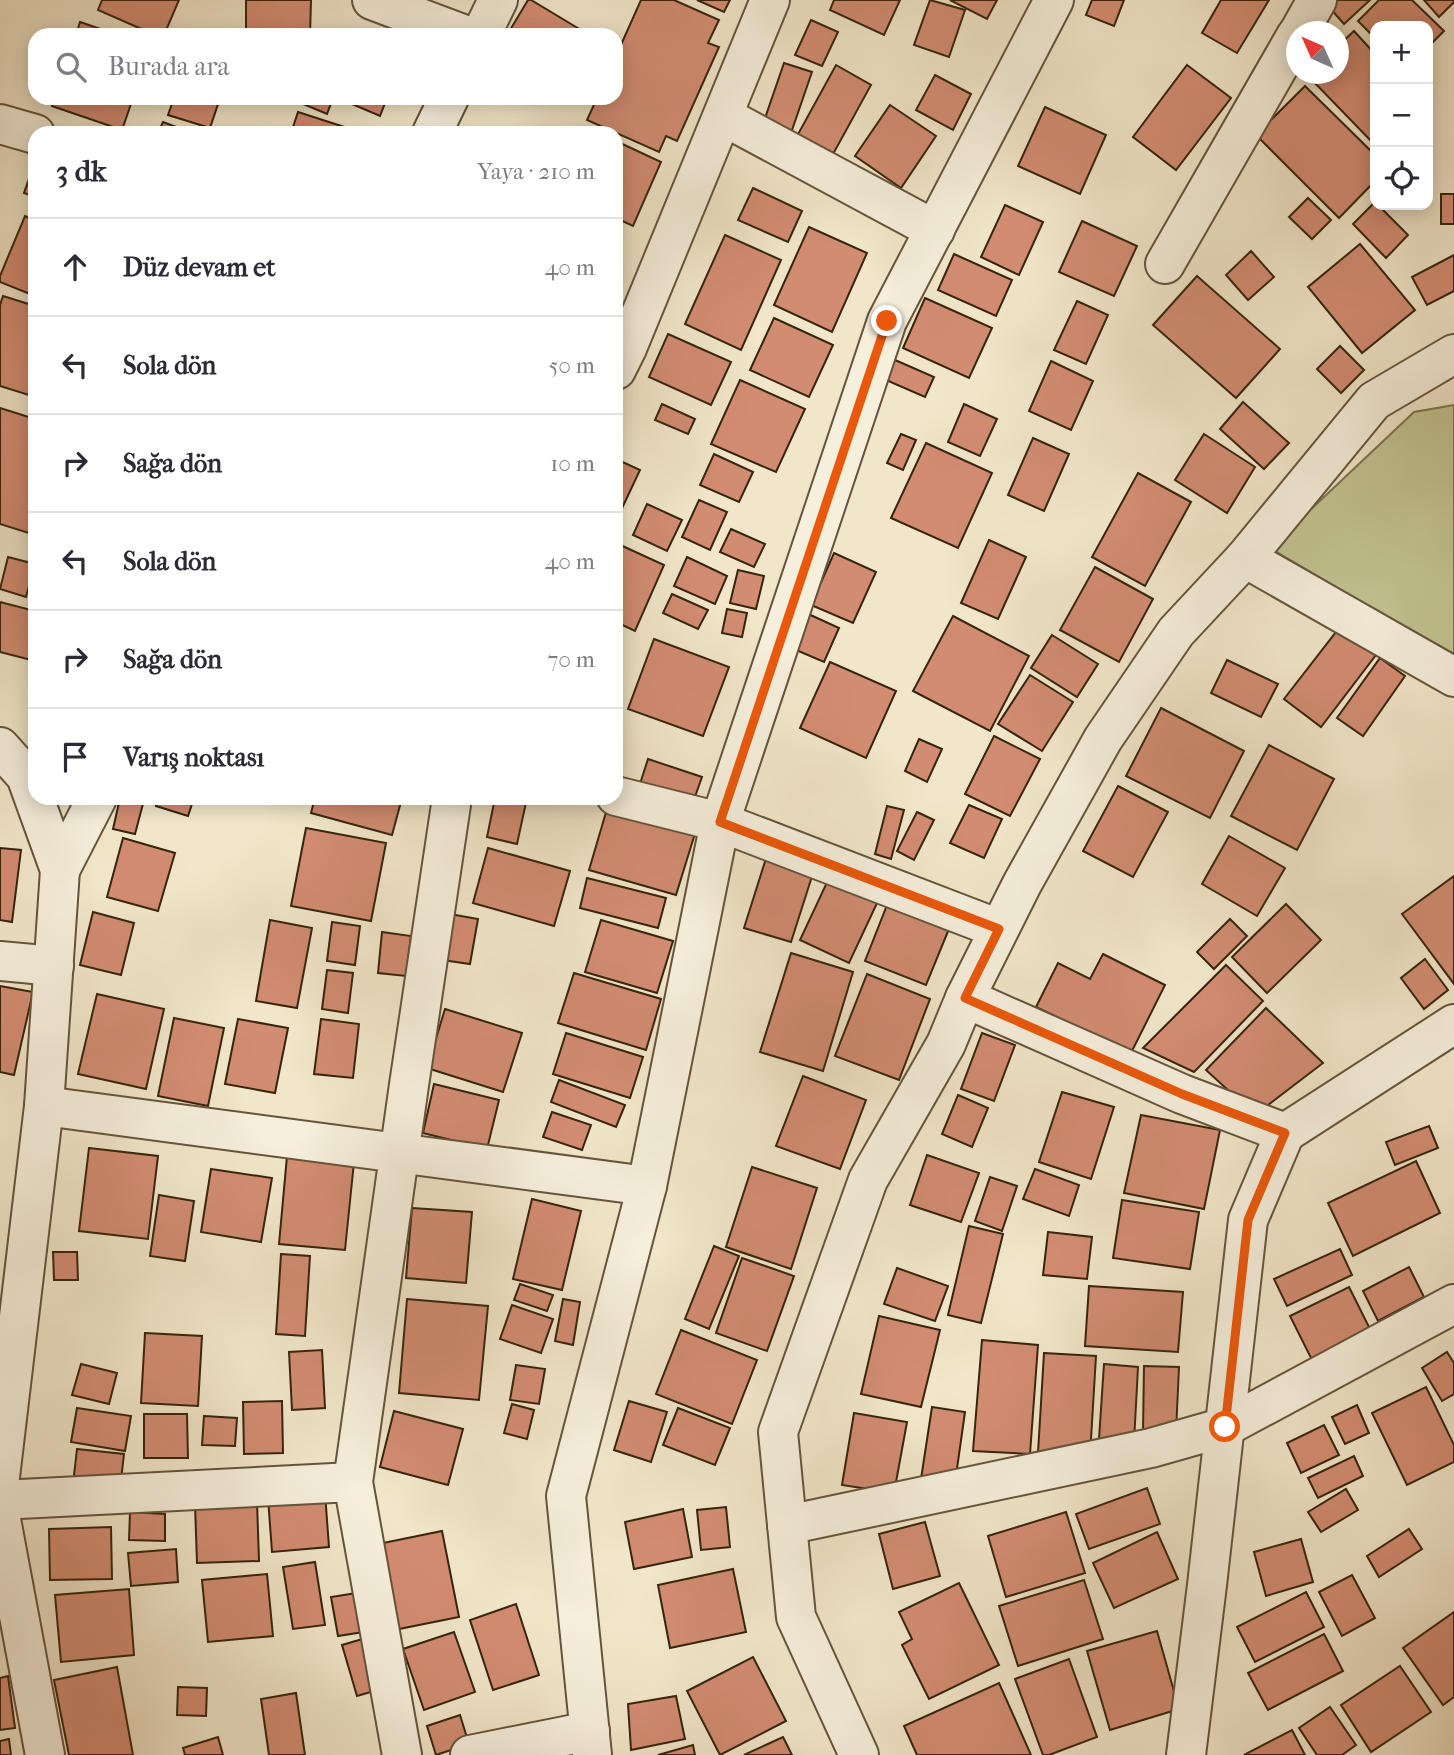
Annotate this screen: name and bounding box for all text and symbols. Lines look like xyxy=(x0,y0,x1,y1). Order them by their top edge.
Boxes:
north arrow xyxy=(1286,21,1349,84)
map controls xyxy=(1370,21,1433,210)
button: + xyxy=(1370,21,1433,84)
search box xyxy=(28,28,623,105)
icon: search xyxy=(52,48,90,86)
text: Burada ara xyxy=(108,51,230,82)
button: − xyxy=(1370,84,1433,147)
button: locate xyxy=(1370,147,1433,210)
text: 3 dk xyxy=(56,154,107,189)
text: Yaya · 210 m xyxy=(477,158,595,185)
icon: ahead xyxy=(56,248,94,286)
text: Düz devam et xyxy=(123,252,276,283)
text: 40 m xyxy=(545,254,595,281)
route end xyxy=(871,305,902,336)
icon: left xyxy=(56,346,94,384)
text: Sola dön xyxy=(123,350,216,381)
text: 50 m xyxy=(548,352,595,379)
icon: right xyxy=(56,444,94,482)
text: Sağa dön xyxy=(123,448,222,479)
text: 10 m xyxy=(550,450,595,477)
icon: left xyxy=(56,542,94,580)
text: Sola dön xyxy=(123,546,216,577)
text: 40 m xyxy=(545,548,595,575)
icon: right xyxy=(56,640,94,678)
text: Sağa dön xyxy=(123,644,222,675)
text: 70 m xyxy=(547,646,595,673)
icon: arrive xyxy=(56,738,94,776)
text: Varış noktası xyxy=(123,742,264,773)
route start xyxy=(1209,1411,1240,1442)

